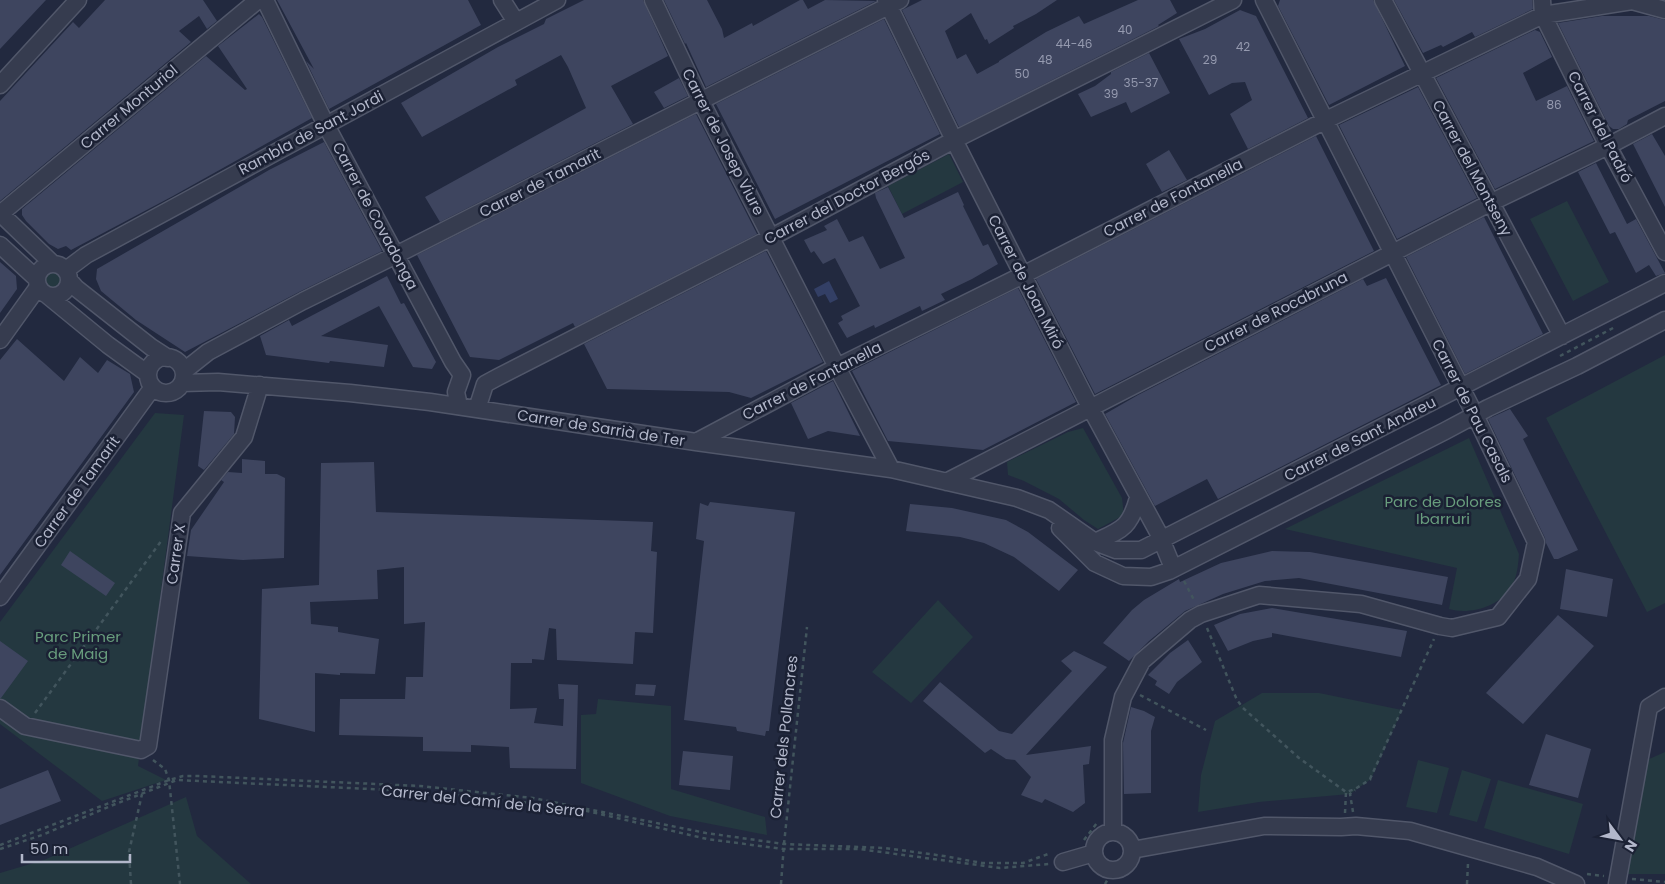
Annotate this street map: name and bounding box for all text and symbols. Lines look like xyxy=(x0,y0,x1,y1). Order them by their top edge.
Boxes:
house number: 40 xyxy=(1117,21,1133,38)
house number: 44-46 xyxy=(1056,35,1092,52)
house number: 42 xyxy=(1236,38,1250,55)
house number: 48 xyxy=(1037,51,1053,68)
house number: 29 xyxy=(1203,51,1217,68)
street label: Carrer Monturiol xyxy=(75,60,182,154)
street label: Carrer de Josep Viure xyxy=(677,65,770,219)
house number: 50 xyxy=(1014,65,1030,82)
street label: Carrer del Padró xyxy=(1563,67,1638,186)
house number: 35-37 xyxy=(1124,74,1159,91)
street label: Rambla de Sant Jordi xyxy=(235,85,387,180)
house number: 39 xyxy=(1104,85,1118,102)
street label: Carrer del Montseny xyxy=(1428,96,1518,240)
house number: 86 xyxy=(1546,96,1562,113)
street label: Carrer de Covadonga xyxy=(328,138,423,293)
street label: Carrer de Tamarit xyxy=(475,143,604,222)
street label: Carrer del Doctor Bergós xyxy=(760,144,933,249)
street label: Carrer de Fontanella xyxy=(1099,153,1246,242)
street label: Carrer de Joan Miró xyxy=(983,211,1069,353)
street label: Carrer de Rocabruna xyxy=(1200,266,1351,357)
street label: Carrer de Pau Casals xyxy=(1427,335,1518,486)
street label: Carrer de Fontanella xyxy=(738,336,885,425)
street label: Carrer de Sant Andreu xyxy=(1280,391,1439,486)
street label: Carrer de Sarrià de Ter xyxy=(516,404,687,451)
street label: Carrer de Tamarit xyxy=(29,431,124,552)
park label: Parc de Dolores Ibarruri xyxy=(1384,491,1502,529)
street label: Carrer X xyxy=(161,522,190,586)
park label: Parc Primer de Maig xyxy=(35,626,121,664)
street label: Carrer dels Pollancres xyxy=(764,654,803,820)
street label: Carrer del Camí de la Serra xyxy=(380,779,586,822)
north arrow xyxy=(1595,814,1645,864)
scale bar xyxy=(22,832,130,864)
text: N xyxy=(1620,836,1642,856)
text: 50 m xyxy=(30,838,68,859)

